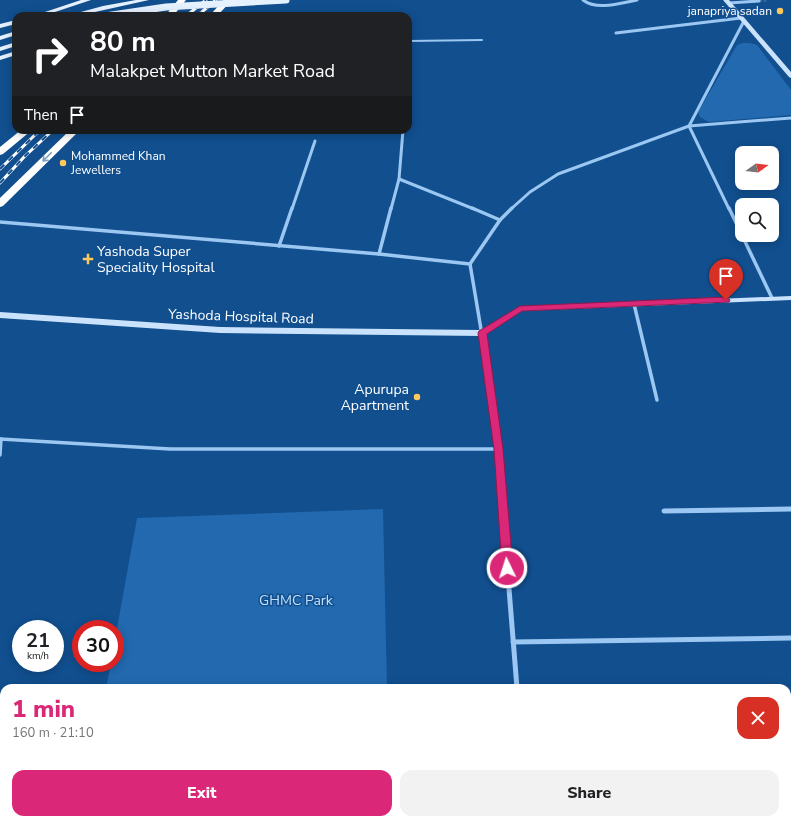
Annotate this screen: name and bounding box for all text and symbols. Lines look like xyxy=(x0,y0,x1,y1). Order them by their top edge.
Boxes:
place label: janapriya sadan xyxy=(687,3,772,19)
marker: janapriya sadan xyxy=(775,6,785,16)
text: 80 m xyxy=(90,23,156,61)
icon: right xyxy=(24,28,76,80)
text: Malakpet Mutton Market Road xyxy=(90,59,335,83)
icon: arrive xyxy=(66,104,88,126)
text: Then xyxy=(24,105,58,125)
north arrow xyxy=(735,146,779,190)
map controls xyxy=(735,146,779,242)
place label: Mohammed Khan Jewellers xyxy=(70,148,166,178)
one-way arrow xyxy=(42,152,52,162)
marker: Mohammed Khan Jewellers xyxy=(58,158,68,168)
button: search xyxy=(735,198,779,242)
place label: Yashoda Super Speciality Hospital xyxy=(96,242,215,277)
marker: Yashoda Super Speciality Hospital xyxy=(82,253,94,265)
pin xyxy=(709,259,743,300)
icon: arrive xyxy=(715,265,737,287)
street label: Yashoda Hospital Road xyxy=(167,304,314,329)
place label: Apurupa Apartment xyxy=(341,380,409,415)
marker: Apurupa Apartment xyxy=(412,392,422,402)
position arrow xyxy=(486,547,528,589)
park label: GHMC Park xyxy=(259,591,334,610)
speed limit sign: 30 xyxy=(72,620,124,672)
text: 21 xyxy=(26,627,50,654)
text: km/h xyxy=(27,649,49,663)
text: 1 min xyxy=(12,693,75,725)
button: close xyxy=(737,697,779,739)
text: 160 m · 21:10 xyxy=(12,724,94,742)
button: Exit xyxy=(12,770,392,816)
button: Share xyxy=(400,770,779,816)

